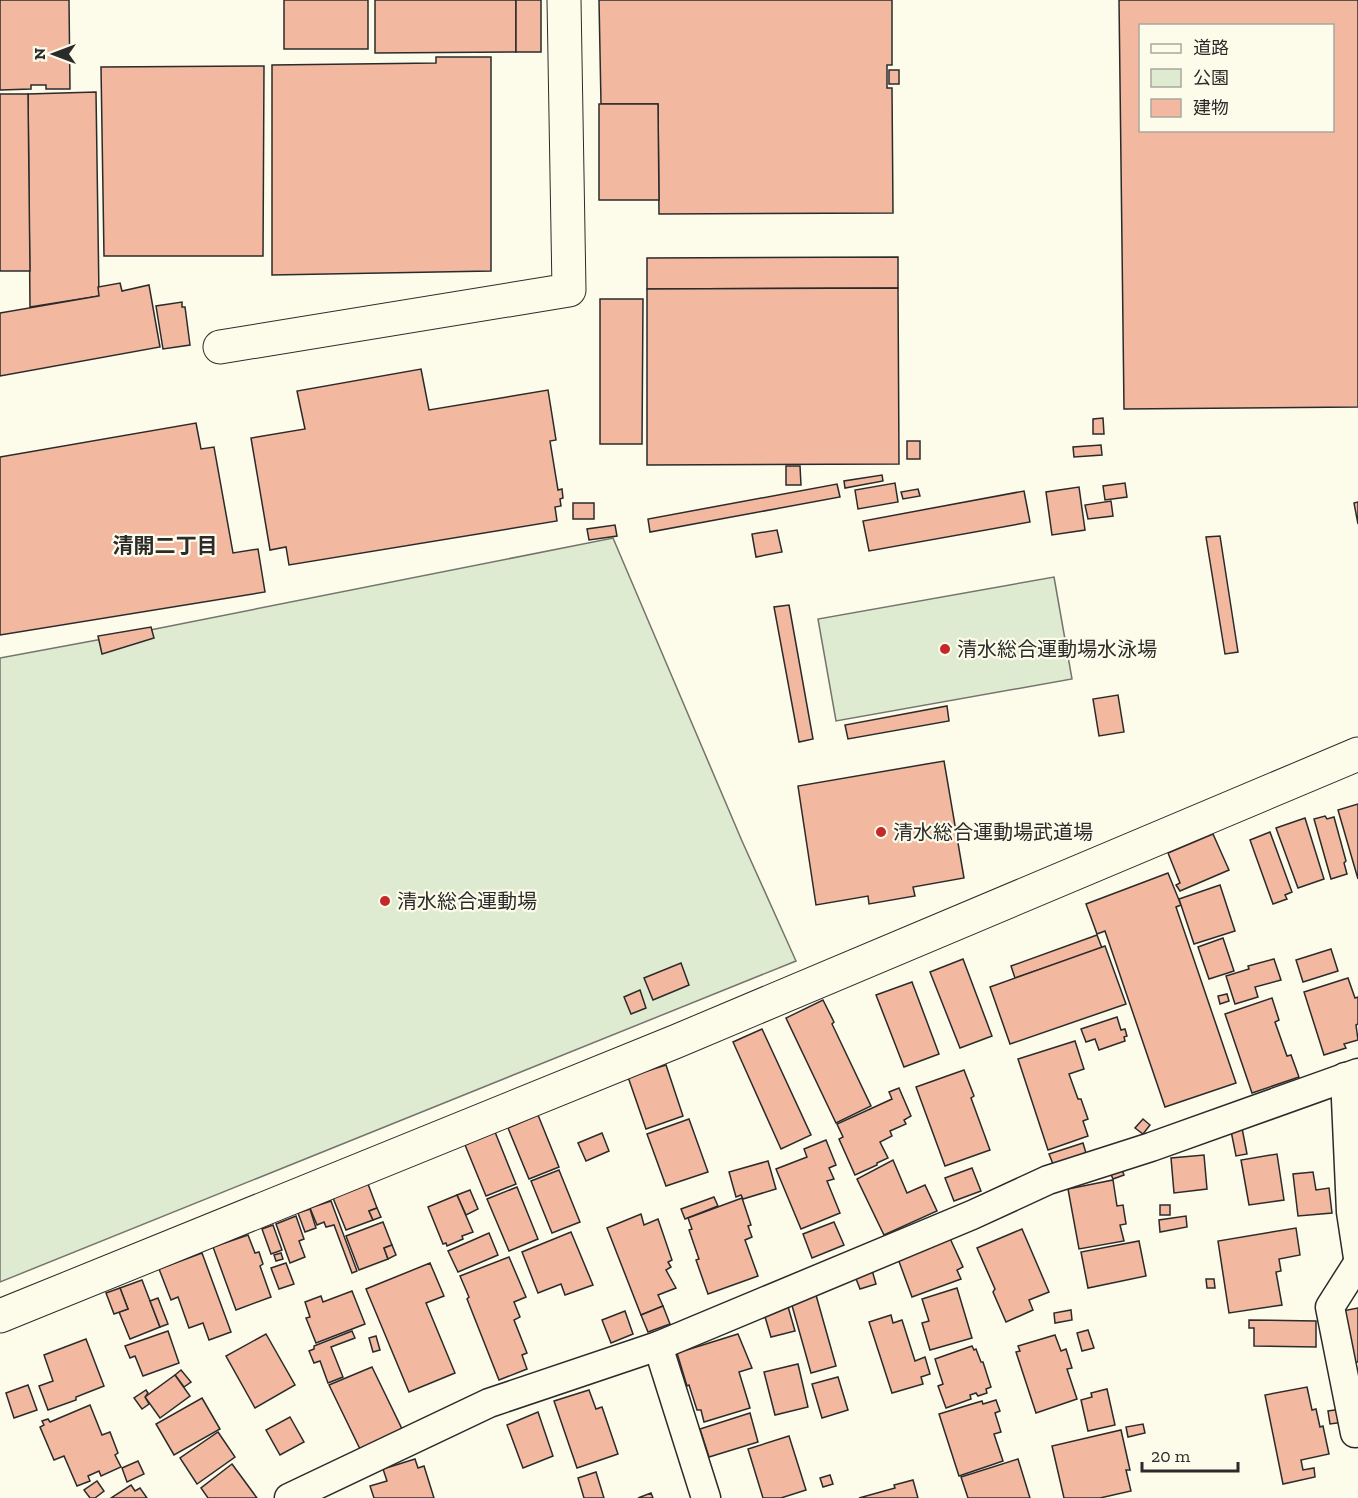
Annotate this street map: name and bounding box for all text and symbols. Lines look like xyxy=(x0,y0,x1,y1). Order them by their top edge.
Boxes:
north arrow xyxy=(24,24,84,84)
legend xyxy=(1139,24,1334,132)
text: 道路 xyxy=(1193,37,1229,59)
text: N xyxy=(30,48,49,60)
text: 公園 xyxy=(1193,67,1229,89)
text: 建物 xyxy=(1193,97,1229,119)
district label: 清開二丁目 xyxy=(113,533,218,558)
place label: 清水総合運動場水泳場 xyxy=(957,637,1157,661)
marker: 清水総合運動場水泳場 xyxy=(938,642,952,656)
place label: 清水総合運動場武道場 xyxy=(893,820,1093,844)
marker: 清水総合運動場武道場 xyxy=(874,825,888,839)
place label: 清水総合運動場 xyxy=(397,889,537,913)
marker: 清水総合運動場 xyxy=(378,894,392,908)
scale bar xyxy=(1142,1435,1238,1473)
text: 20 m xyxy=(1151,1445,1191,1467)

